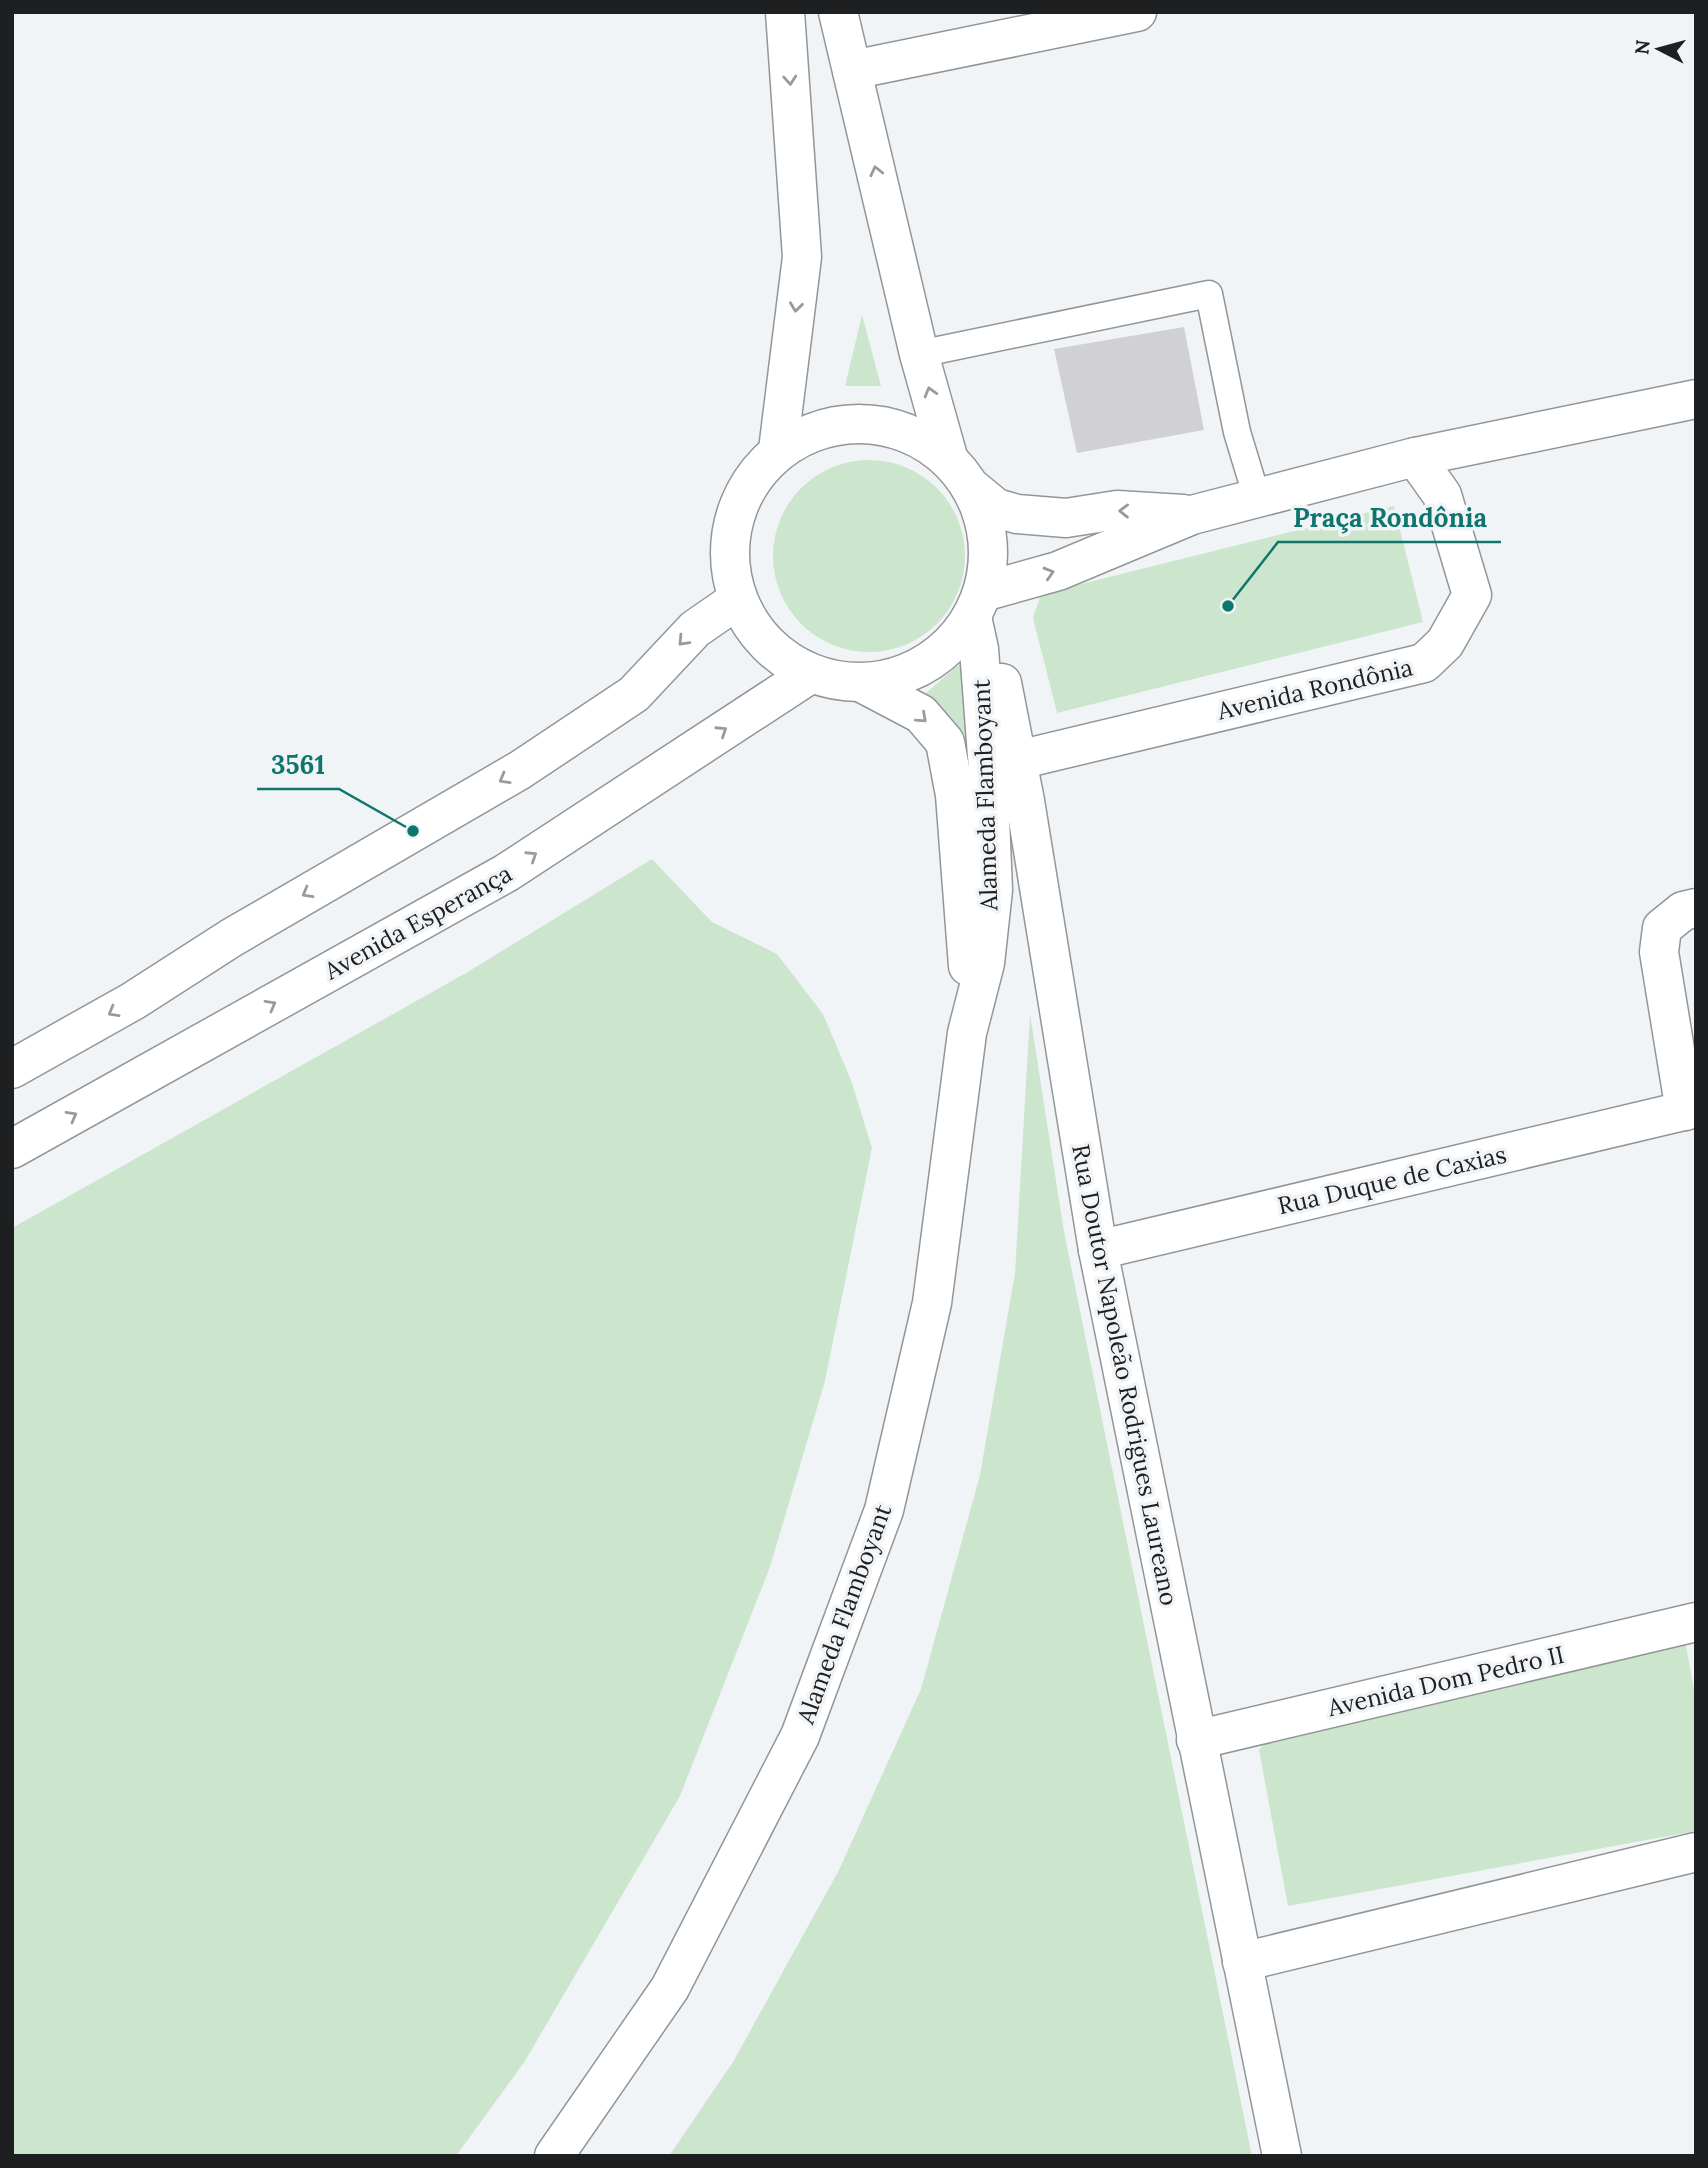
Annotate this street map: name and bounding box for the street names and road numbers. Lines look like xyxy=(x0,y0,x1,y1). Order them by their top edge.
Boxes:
street label: Avenida Rondônia xyxy=(1213,651,1416,727)
street label: Alameda Flamboyant xyxy=(965,678,1005,912)
street label: Avenida Esperança xyxy=(318,858,517,987)
street label: Rua Duque de Caxias xyxy=(1275,1139,1509,1221)
street label: Rua Doutor Napoleão Rodrigues Laureano xyxy=(1065,1142,1185,1608)
street label: Alameda Flamboyant xyxy=(790,1499,898,1729)
street label: Avenida Dom Pedro II xyxy=(1324,1639,1567,1724)

